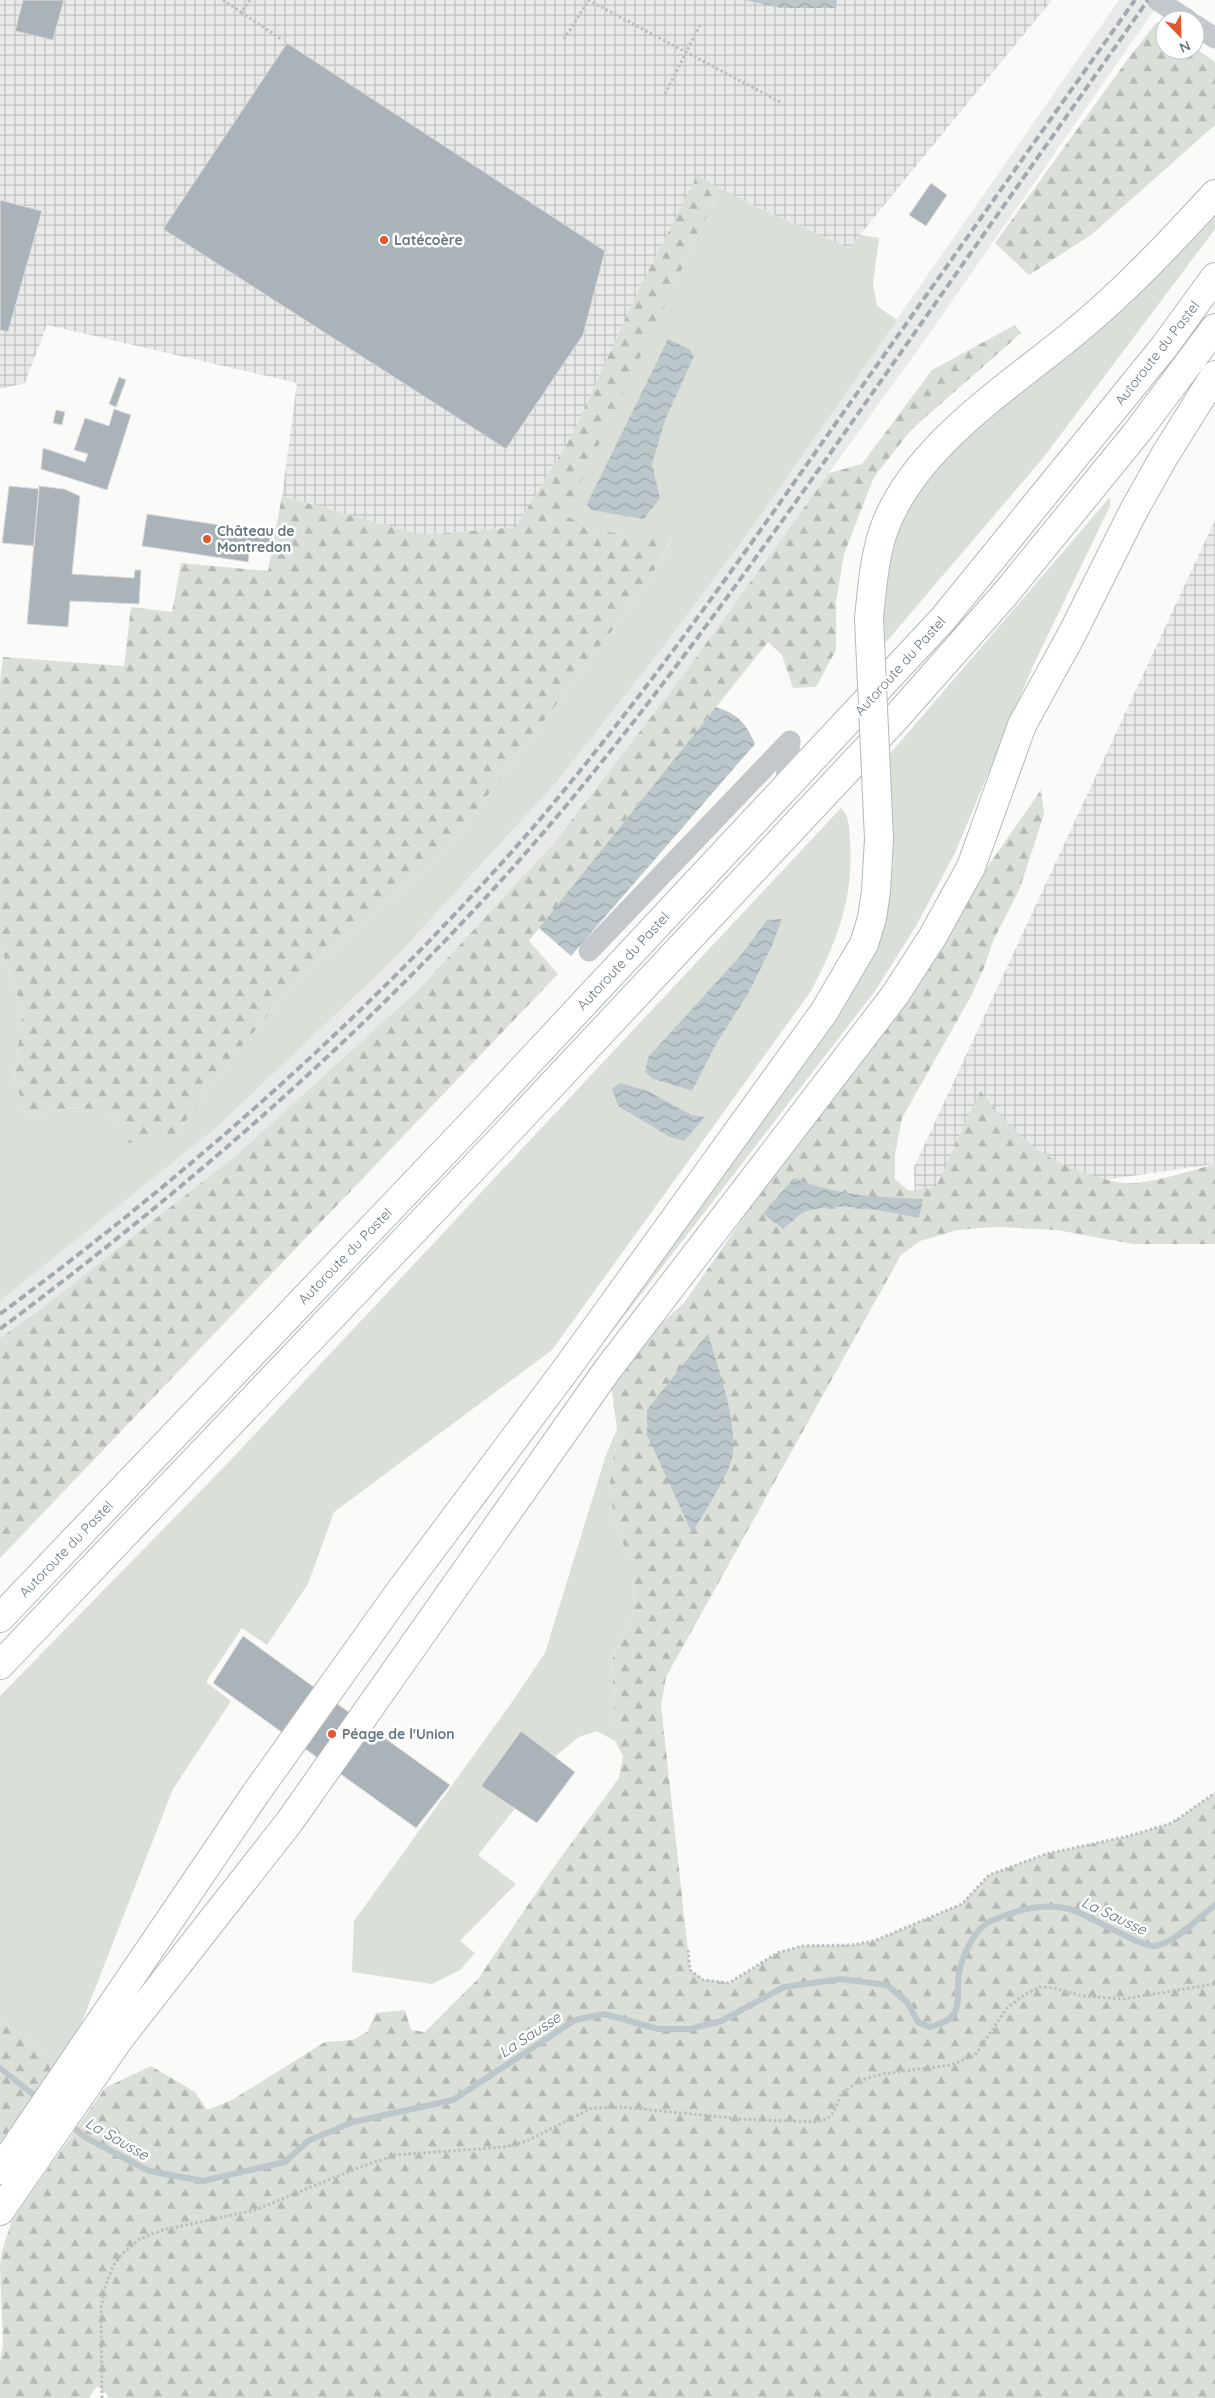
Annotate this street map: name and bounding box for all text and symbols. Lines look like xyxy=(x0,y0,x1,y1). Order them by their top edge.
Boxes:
north arrow xyxy=(1155,10,1205,60)
text: N xyxy=(1177,37,1193,57)
place label: Latécoère xyxy=(394,231,463,249)
marker: Latécoère xyxy=(378,234,390,246)
street label: Autoroute du Pastel xyxy=(1111,297,1203,409)
place label: Château de Montredon xyxy=(217,522,295,556)
marker: Château de Montredon xyxy=(201,533,213,545)
street label: Autoroute du Pastel xyxy=(851,613,949,719)
street label: Autoroute du Pastel xyxy=(573,908,673,1014)
street label: Autoroute du Pastel xyxy=(294,1204,396,1308)
street label: Autoroute du Pastel xyxy=(15,1497,117,1601)
place label: Péage de l'Union xyxy=(342,1725,455,1743)
marker: Péage de l'Union xyxy=(326,1728,338,1740)
water label: La Sausse xyxy=(1079,1892,1150,1939)
water label: La Sausse xyxy=(495,2007,565,2062)
water label: La Sausse xyxy=(82,2113,153,2164)

